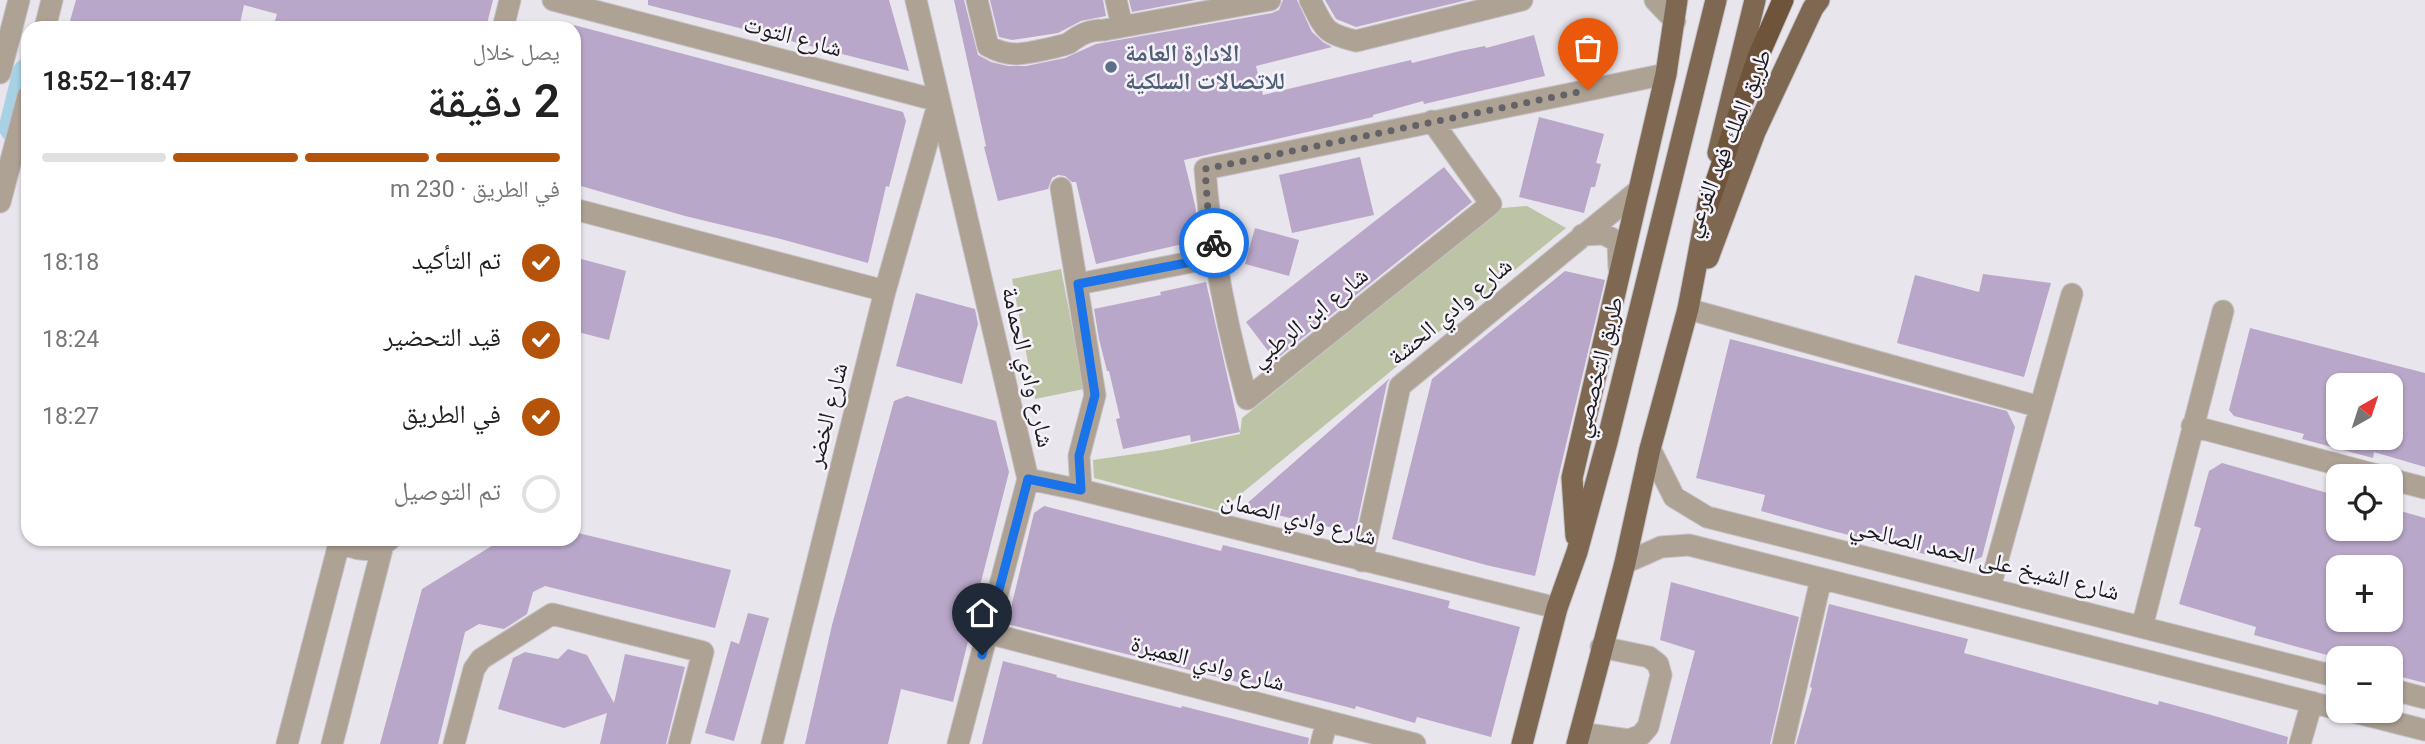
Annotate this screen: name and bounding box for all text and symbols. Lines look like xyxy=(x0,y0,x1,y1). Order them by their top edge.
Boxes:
street label: شارع التوت xyxy=(740,9,845,64)
pin xyxy=(1558,18,1618,90)
icon: bag xyxy=(1569,29,1607,67)
text: يصل خلال xyxy=(473,39,560,66)
place label: الادارة العامة للاتصالات السلكية xyxy=(1125,39,1285,95)
street label: طريق الملك فهد الفرعي xyxy=(1677,45,1782,243)
marker: الادارة العامة للاتصالات السلكية xyxy=(1103,59,1119,75)
text: 18:47–18:52 xyxy=(42,66,192,96)
text: 2 دقيقة xyxy=(427,74,560,128)
text: في الطريق · 230 m xyxy=(390,176,560,203)
courier xyxy=(1179,208,1249,278)
icon: bike xyxy=(1195,224,1233,262)
icon: check xyxy=(522,244,560,282)
text: تم التأكيد xyxy=(412,245,501,275)
text: 18:18 xyxy=(42,249,99,276)
street label: شارع وادي الحشة xyxy=(1382,251,1521,375)
street label: شارع ابن الرطبي xyxy=(1244,261,1377,377)
street label: شارع وادي الحمامة xyxy=(991,284,1060,451)
street label: طريق التخصصي xyxy=(1567,294,1634,442)
icon: check xyxy=(522,321,560,359)
text: قيد التحضير xyxy=(383,322,501,352)
text: 18:24 xyxy=(42,326,99,353)
street label: شارع الخضر xyxy=(800,360,854,471)
north arrow xyxy=(2326,373,2403,450)
map controls xyxy=(2326,373,2403,723)
icon: check xyxy=(522,398,560,436)
text: في الطريق xyxy=(402,399,501,429)
text: 18:27 xyxy=(42,403,99,430)
button: locate xyxy=(2326,464,2403,541)
text: تم التوصيل xyxy=(394,476,501,506)
street label: شارع وادي الصمان xyxy=(1217,485,1379,556)
street label: شارع الشيخ على الحمد الصالحي xyxy=(1846,512,2122,611)
button: + xyxy=(2326,555,2403,632)
pin xyxy=(952,583,1012,655)
icon: home xyxy=(963,594,1001,632)
street label: شارع وادي العميرة xyxy=(1127,629,1288,702)
button: − xyxy=(2326,646,2403,723)

